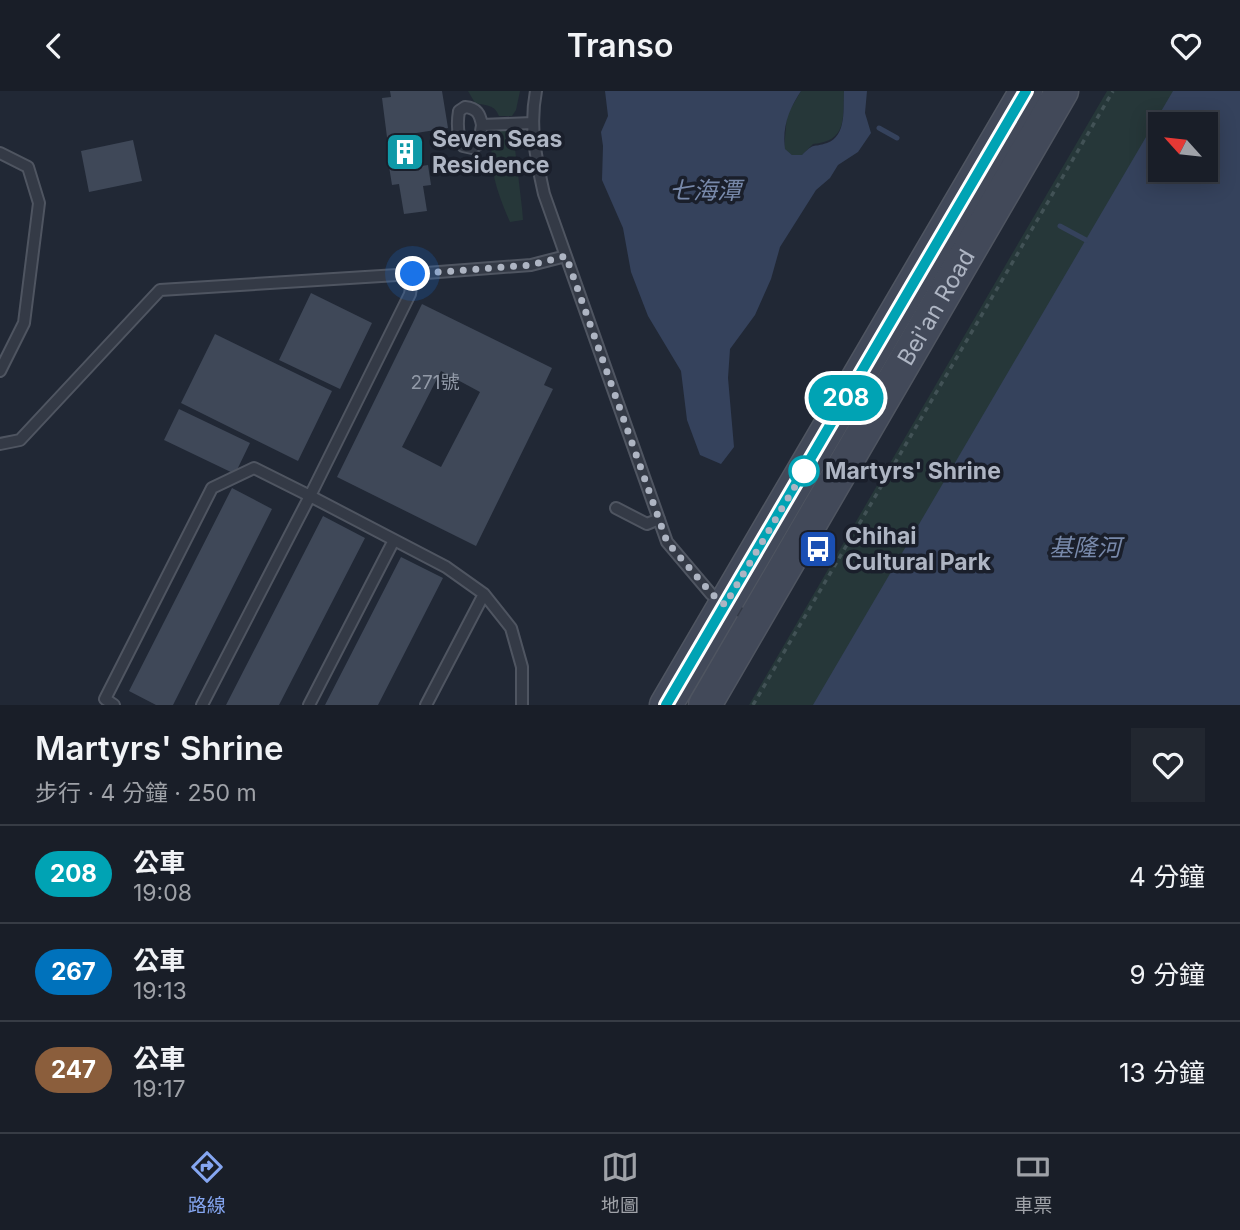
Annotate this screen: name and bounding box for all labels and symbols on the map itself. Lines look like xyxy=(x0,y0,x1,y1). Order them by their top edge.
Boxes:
north arrow xyxy=(1148,112,1218,182)
place label: Seven Seas Residence xyxy=(432,125,563,179)
building icon: Seven Seas Residence xyxy=(384,131,426,173)
water label: 七海潭 xyxy=(669,176,745,205)
street label: Bei'an Road xyxy=(892,244,981,370)
your location xyxy=(395,256,430,291)
house number: 271號 xyxy=(410,371,460,394)
line badge: 208 xyxy=(806,375,886,421)
marker: Martyrs' Shrine xyxy=(789,456,819,486)
place label: Martyrs' Shrine xyxy=(825,457,1001,485)
place label: Chihai Cultural Park xyxy=(845,522,991,576)
bus stop icon: Chihai Cultural Park xyxy=(797,528,839,570)
water label: 基隆河 xyxy=(1049,533,1125,562)

